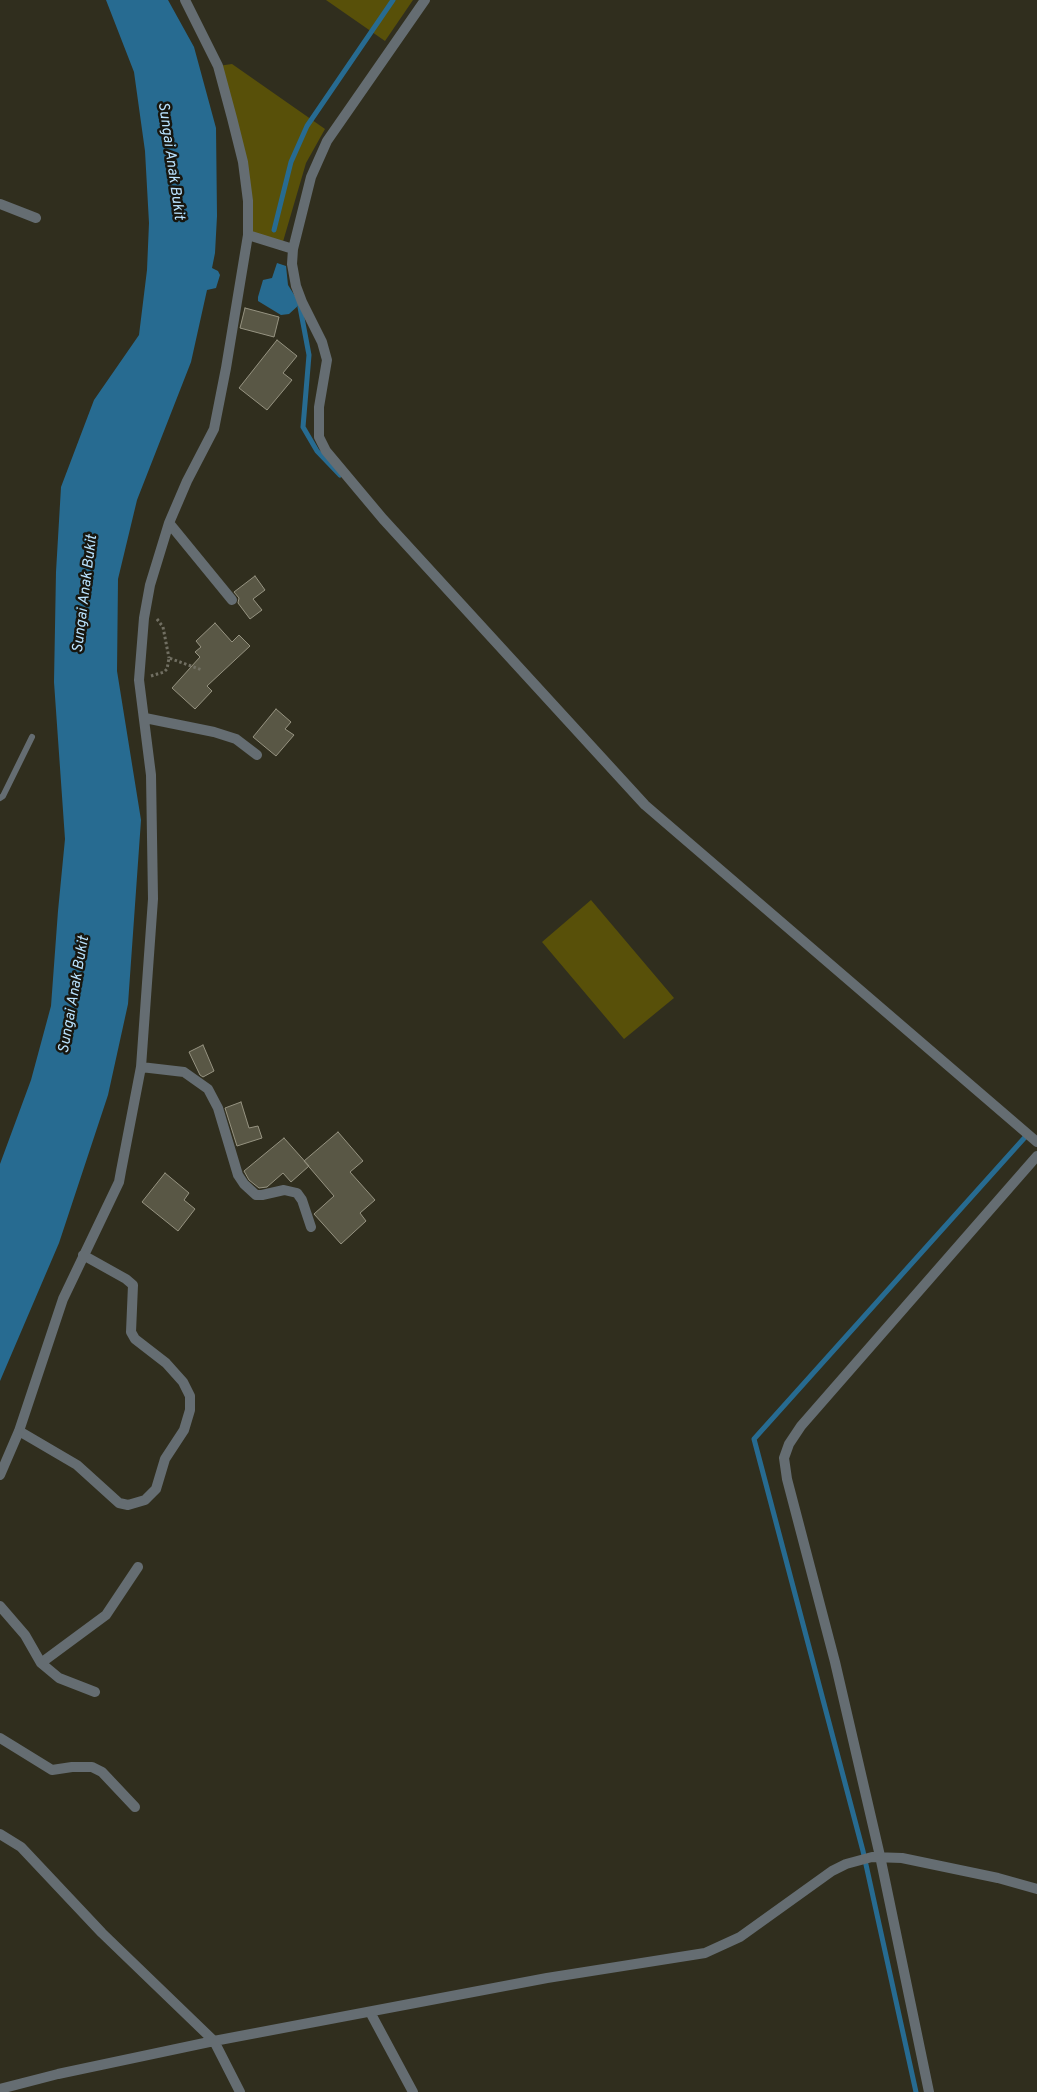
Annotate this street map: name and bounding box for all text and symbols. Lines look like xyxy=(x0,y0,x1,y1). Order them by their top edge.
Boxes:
water label: Sungai Anak Bukit xyxy=(153,101,187,221)
water label: Sungai Anak Bukit xyxy=(70,534,102,654)
water label: Sungai Anak Bukit xyxy=(56,935,94,1055)

